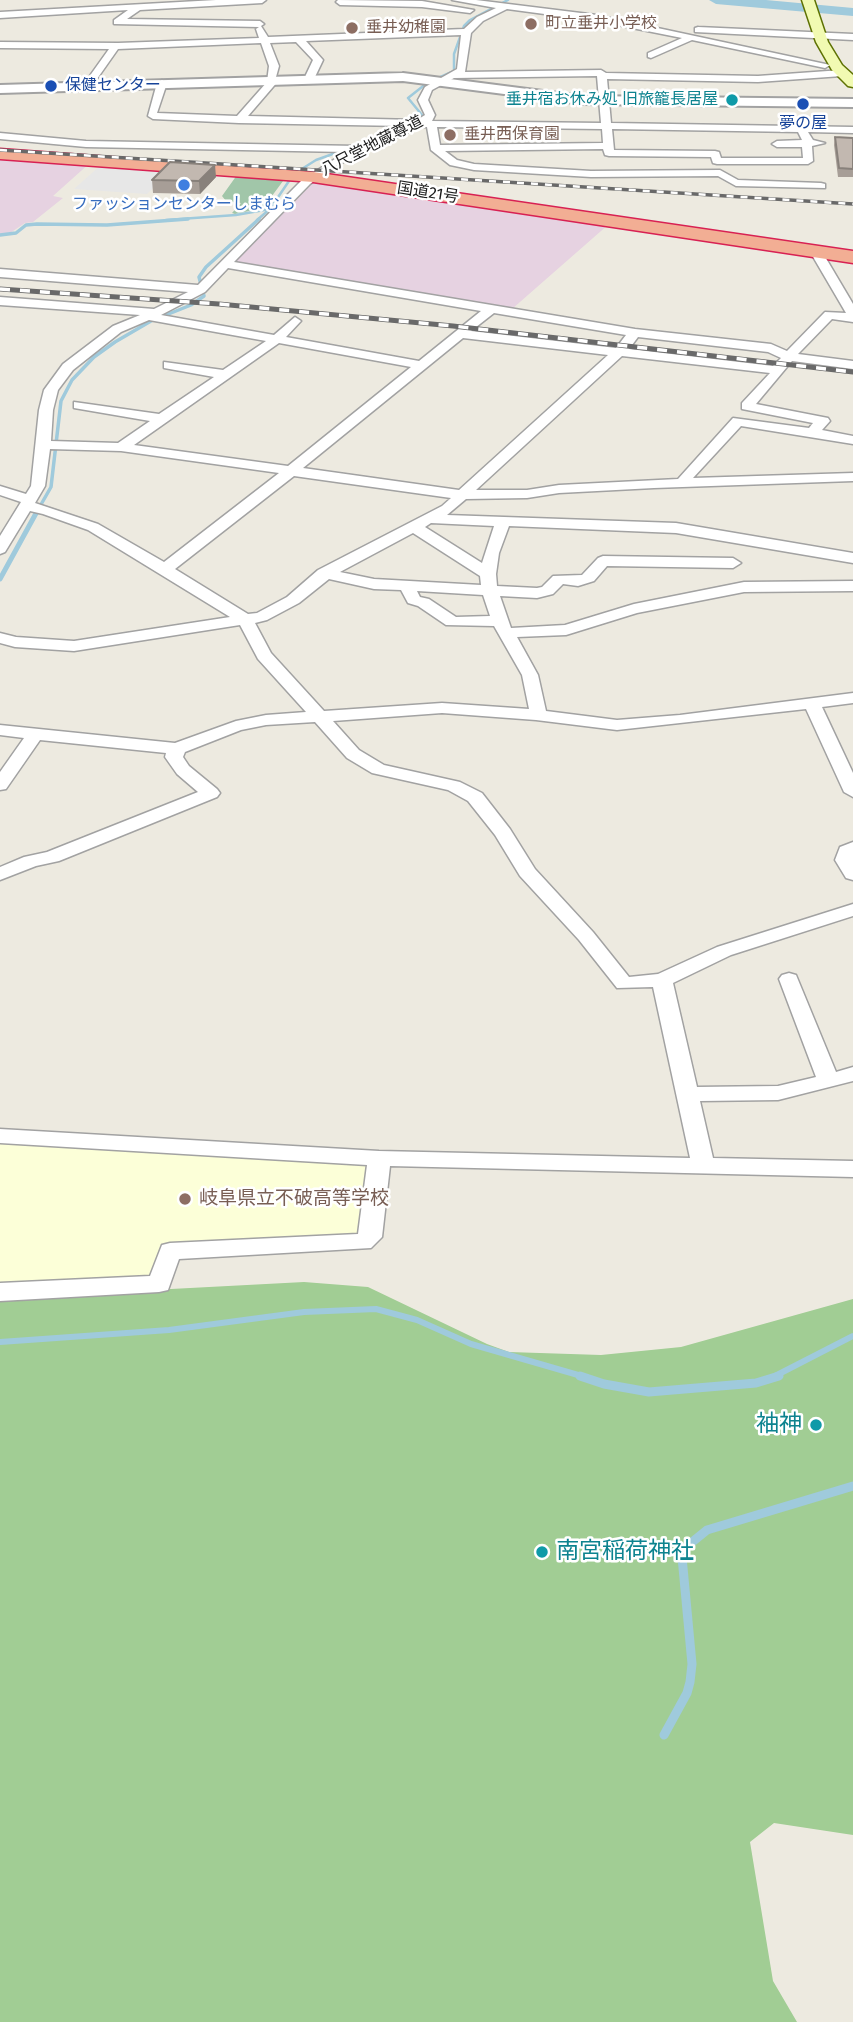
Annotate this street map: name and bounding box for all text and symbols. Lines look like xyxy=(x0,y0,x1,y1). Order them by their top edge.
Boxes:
place label: 町立垂井小学校 xyxy=(545,14,657,34)
marker: 町立垂井小学校 xyxy=(523,16,539,32)
place label: 垂井幼稚園 xyxy=(366,18,446,38)
marker: 垂井幼稚園 xyxy=(344,20,360,36)
place label: 保健センター xyxy=(65,76,161,96)
marker: 保健センター xyxy=(43,78,59,94)
place label: 垂井宿お休み処 旧旅籠長居屋 xyxy=(506,90,718,110)
marker: 垂井宿お休み処 旧旅籠長居屋 xyxy=(724,92,740,108)
marker: 夢の屋 xyxy=(795,96,811,112)
street label: 八尺堂地蔵尊道 xyxy=(318,112,426,180)
place label: 夢の屋 xyxy=(779,114,827,134)
place label: 垂井西保育園 xyxy=(464,125,560,145)
marker: 垂井西保育園 xyxy=(442,127,458,143)
marker: ファッションセンターしまむら xyxy=(176,177,192,193)
street label: 国道21号 xyxy=(396,179,460,207)
place label: ファッションセンターしまむら xyxy=(72,195,296,215)
place label: 岐阜県立不破高等学校 xyxy=(199,1188,389,1210)
marker: 岐阜県立不破高等学校 xyxy=(177,1191,193,1207)
place label: 袖神 xyxy=(756,1411,802,1439)
marker: 袖神 xyxy=(808,1417,824,1433)
place label: 南宮稲荷神社 xyxy=(556,1538,694,1566)
marker: 南宮稲荷神社 xyxy=(534,1544,550,1560)

